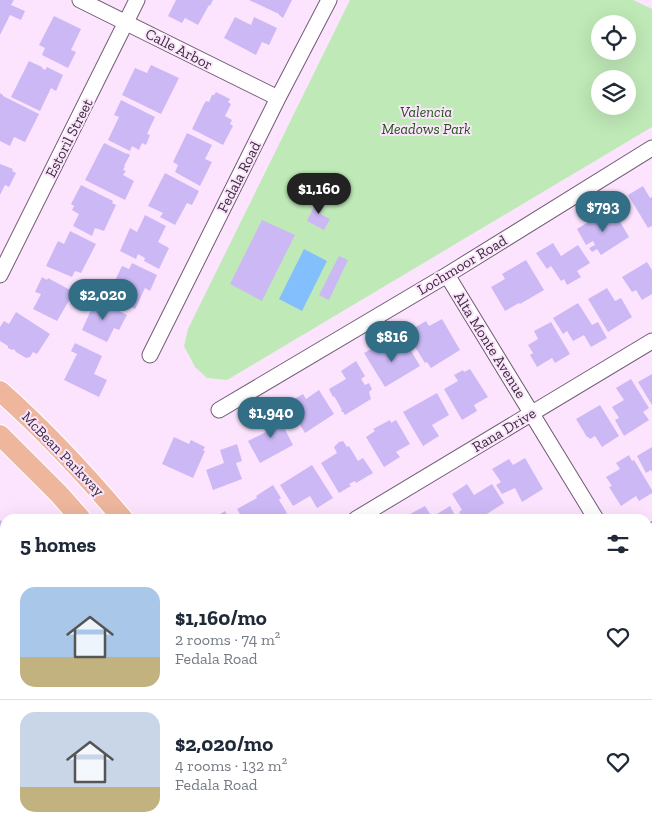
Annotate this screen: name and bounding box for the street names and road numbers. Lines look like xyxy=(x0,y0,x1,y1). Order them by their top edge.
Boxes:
street label: Calle Arbor xyxy=(142,24,216,74)
street label: Estoril Street xyxy=(41,95,97,180)
street label: Fedala Road xyxy=(213,138,265,216)
street label: Lochmoor Road xyxy=(414,231,511,299)
street label: Alta Monte Avenue xyxy=(450,288,530,402)
street label: Rana Drive xyxy=(469,404,539,456)
street label: McBean Parkway xyxy=(18,408,108,500)

